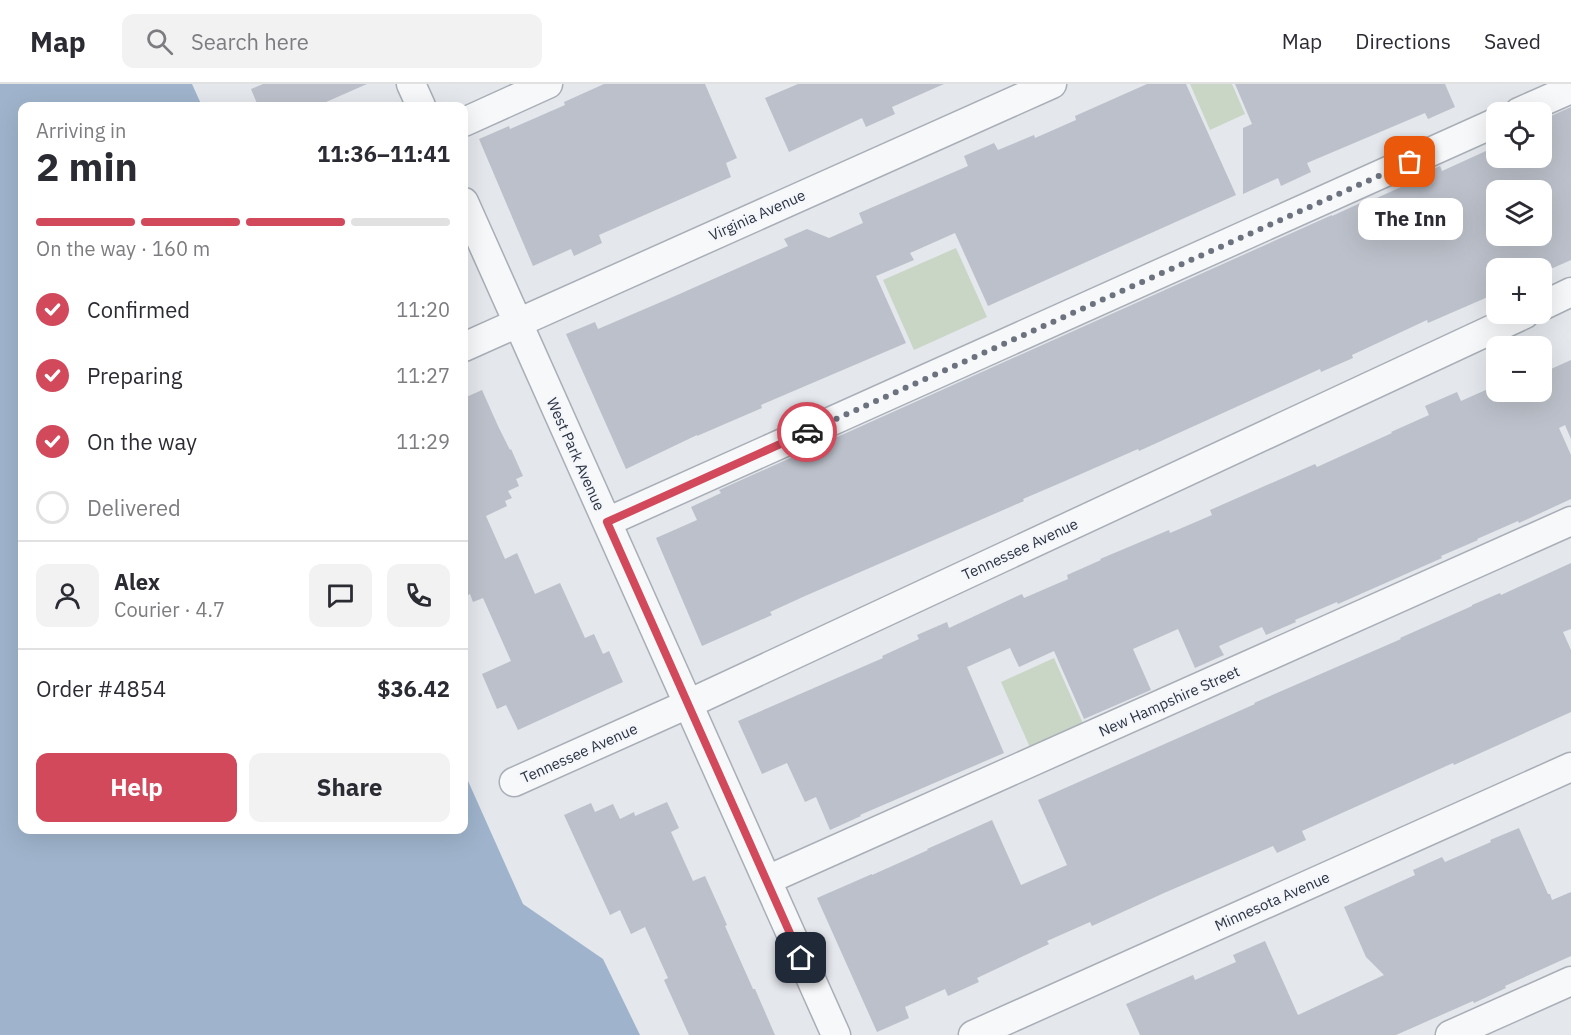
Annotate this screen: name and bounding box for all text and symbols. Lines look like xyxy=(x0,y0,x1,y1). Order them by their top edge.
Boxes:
search box xyxy=(122,14,542,68)
text: Map xyxy=(30,23,86,60)
icon: search xyxy=(143,25,176,58)
text: Search here xyxy=(191,27,309,56)
text: Map xyxy=(1282,27,1322,55)
text: Directions xyxy=(1355,27,1451,55)
text: Saved xyxy=(1484,27,1541,55)
map controls xyxy=(1486,102,1552,402)
button: locate xyxy=(1486,102,1552,168)
text: Arriving in xyxy=(36,117,126,144)
pin xyxy=(1384,136,1435,187)
text: 11:36–11:41 xyxy=(317,139,450,168)
text: 2 min xyxy=(36,141,138,192)
icon: bag xyxy=(1393,145,1426,178)
button: layers xyxy=(1486,180,1552,246)
street label: Virginia Avenue xyxy=(706,185,808,245)
callout: The Inn xyxy=(1358,198,1462,240)
text: The Inn xyxy=(1374,205,1447,232)
text: On the way · 160 m xyxy=(36,235,210,262)
button: + xyxy=(1486,258,1552,324)
icon: check xyxy=(36,293,69,326)
text: Confirmed xyxy=(87,295,190,324)
text: 11:20 xyxy=(396,296,450,323)
button: − xyxy=(1486,336,1552,402)
icon: check xyxy=(36,359,69,392)
text: Preparing xyxy=(87,361,182,390)
text: 11:27 xyxy=(396,362,450,389)
street label: West Park Avenue xyxy=(543,395,609,513)
courier xyxy=(777,402,837,462)
icon: car xyxy=(791,416,824,449)
icon: check xyxy=(36,425,69,458)
text: On the way xyxy=(87,427,197,456)
text: 11:29 xyxy=(396,428,450,455)
text: Delivered xyxy=(87,493,181,522)
street label: Tennessee Avenue xyxy=(959,514,1081,584)
button: person xyxy=(36,564,99,627)
button: chat xyxy=(309,564,372,627)
button: phone xyxy=(387,564,450,627)
text: Alex xyxy=(114,567,160,596)
text: Courier · 4.7 xyxy=(114,596,225,623)
street label: New Hampshire Street xyxy=(1096,661,1242,741)
text: Order #4854 xyxy=(36,674,166,703)
text: $36.42 xyxy=(377,674,450,703)
street label: Tennessee Avenue xyxy=(518,719,640,787)
button: Help xyxy=(36,753,237,822)
button: Share xyxy=(249,753,450,822)
street label: Minnesota Avenue xyxy=(1212,867,1332,935)
pin xyxy=(775,932,826,983)
icon: home xyxy=(784,941,817,974)

